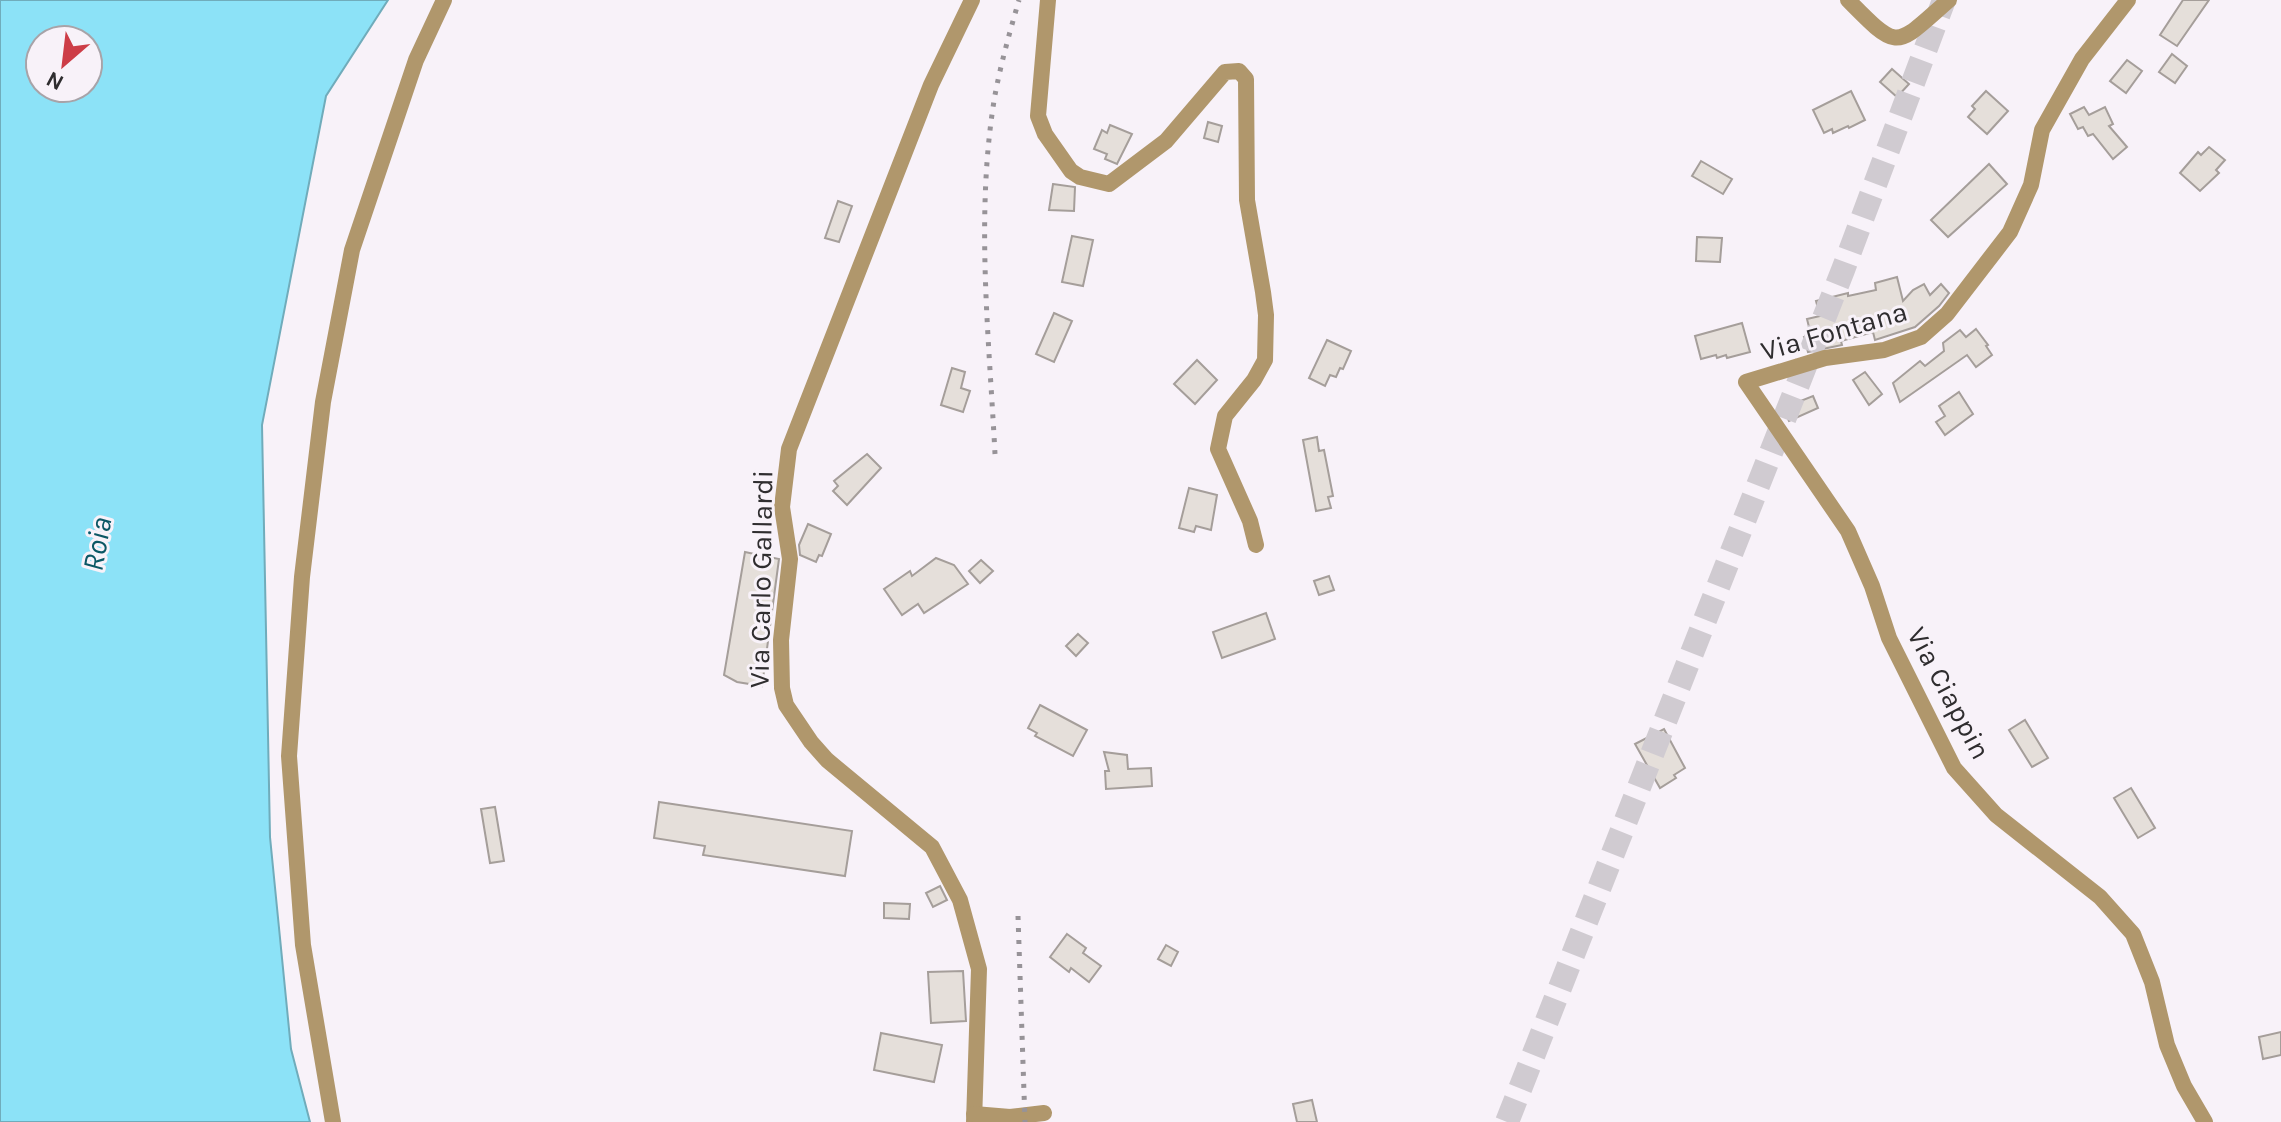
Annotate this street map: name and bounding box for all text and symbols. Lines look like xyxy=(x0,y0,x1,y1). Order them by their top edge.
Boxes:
north arrow xyxy=(24,24,104,104)
text: N xyxy=(42,66,68,96)
street label: Via Fontana xyxy=(1757,294,1911,368)
street label: Via Carlo Gallardi xyxy=(743,470,779,688)
water label: Roia xyxy=(75,514,119,574)
street label: Via Ciappin xyxy=(1900,621,1998,765)

